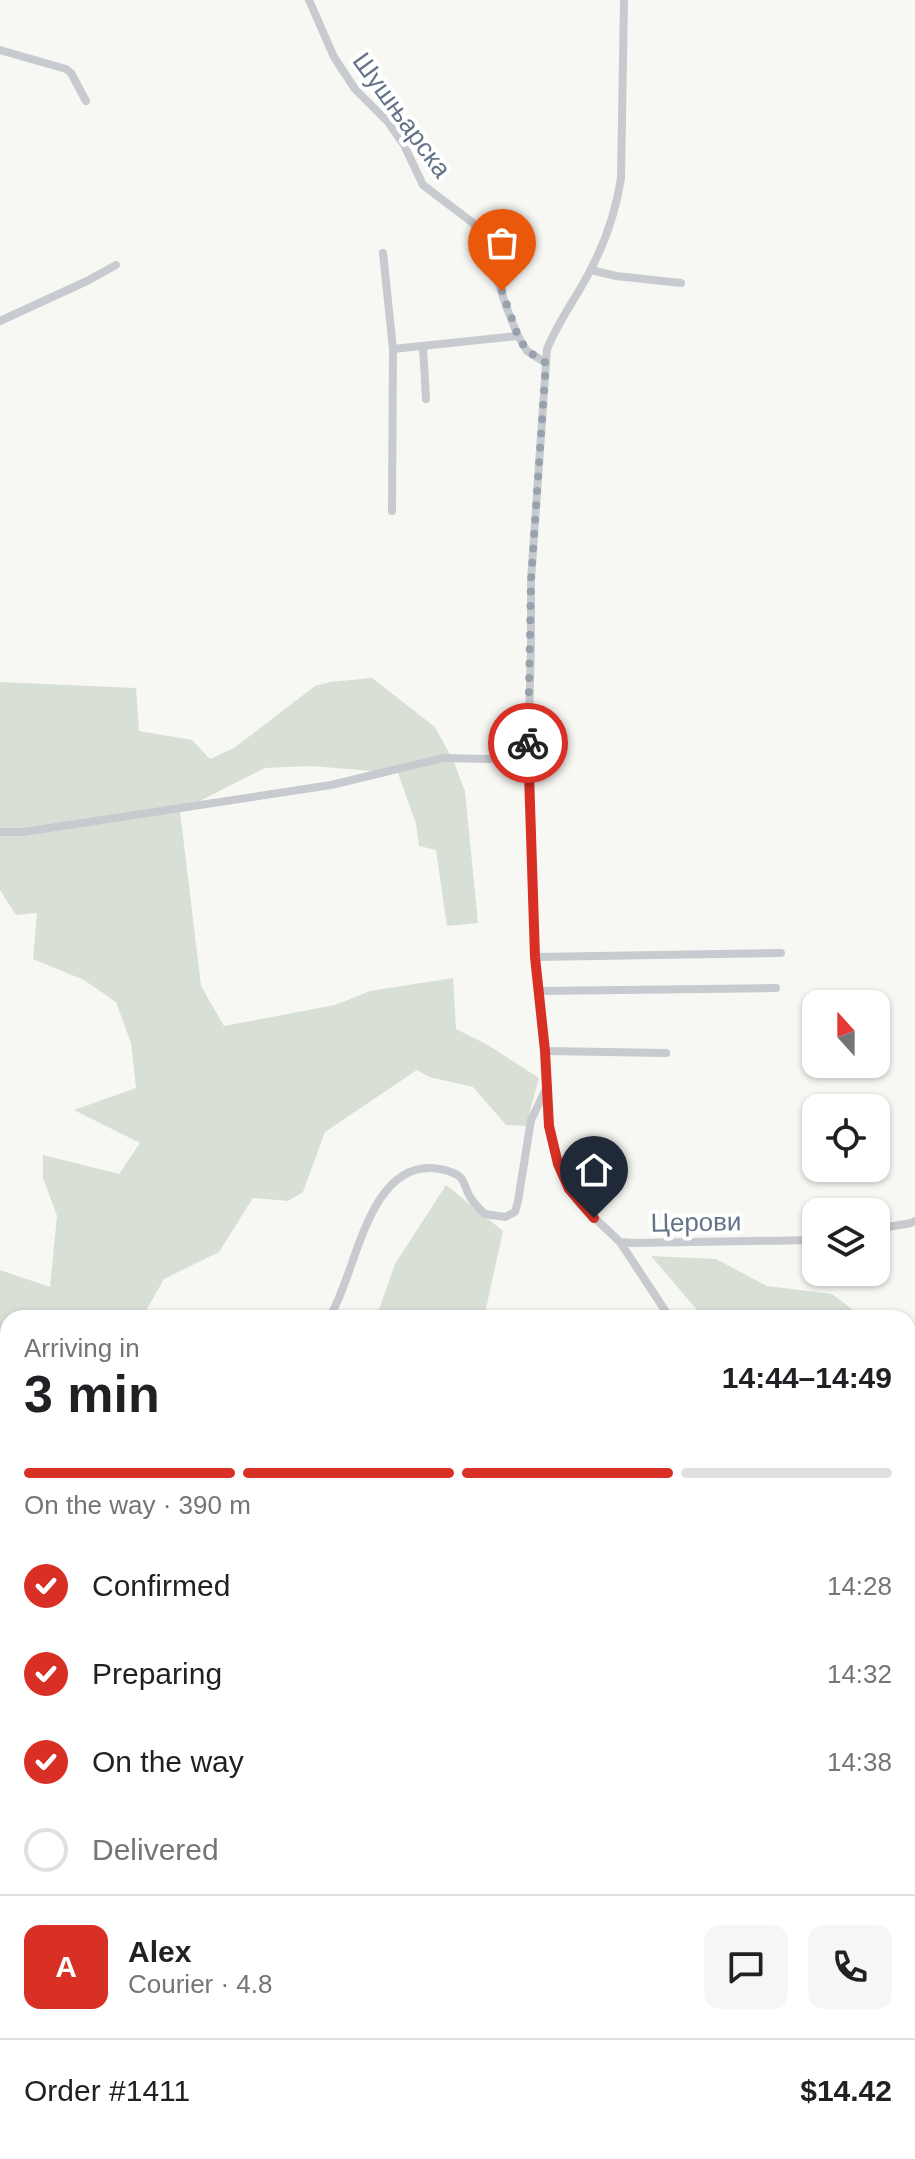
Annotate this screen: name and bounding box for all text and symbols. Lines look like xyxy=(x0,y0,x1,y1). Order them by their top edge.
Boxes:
street label: Шушњарска xyxy=(347,47,458,184)
pin xyxy=(468,209,536,291)
icon: bag xyxy=(480,221,524,265)
courier xyxy=(488,703,568,783)
icon: bike xyxy=(506,721,550,765)
north arrow xyxy=(802,990,890,1078)
map controls xyxy=(802,990,890,1286)
button: locate xyxy=(802,1094,890,1182)
pin xyxy=(560,1136,628,1218)
icon: home xyxy=(572,1148,616,1192)
button: layers xyxy=(802,1198,890,1286)
street label: Церови xyxy=(650,1206,742,1238)
text: Arriving in xyxy=(24,1333,140,1363)
text: 14:44–14:49 xyxy=(722,1361,892,1394)
text: 3 min xyxy=(24,1365,160,1423)
text: On the way · 390 m xyxy=(24,1490,251,1520)
icon: check xyxy=(24,1564,68,1608)
text: Confirmed xyxy=(92,1569,230,1602)
text: 14:28 xyxy=(827,1571,892,1601)
icon: check xyxy=(24,1652,68,1696)
text: Preparing xyxy=(92,1657,222,1690)
text: 14:32 xyxy=(827,1659,892,1689)
icon: check xyxy=(24,1740,68,1784)
text: On the way xyxy=(92,1745,244,1778)
text: 14:38 xyxy=(827,1747,892,1777)
text: Delivered xyxy=(92,1833,219,1866)
button: chat xyxy=(704,1925,788,2009)
button: phone xyxy=(808,1925,892,2009)
text: Alex xyxy=(128,1935,191,1968)
text: A xyxy=(55,1950,77,1983)
text: Courier · 4.8 xyxy=(128,1969,273,1999)
text: Order #1411 xyxy=(24,2074,190,2107)
text: $14.42 xyxy=(800,2074,892,2107)

